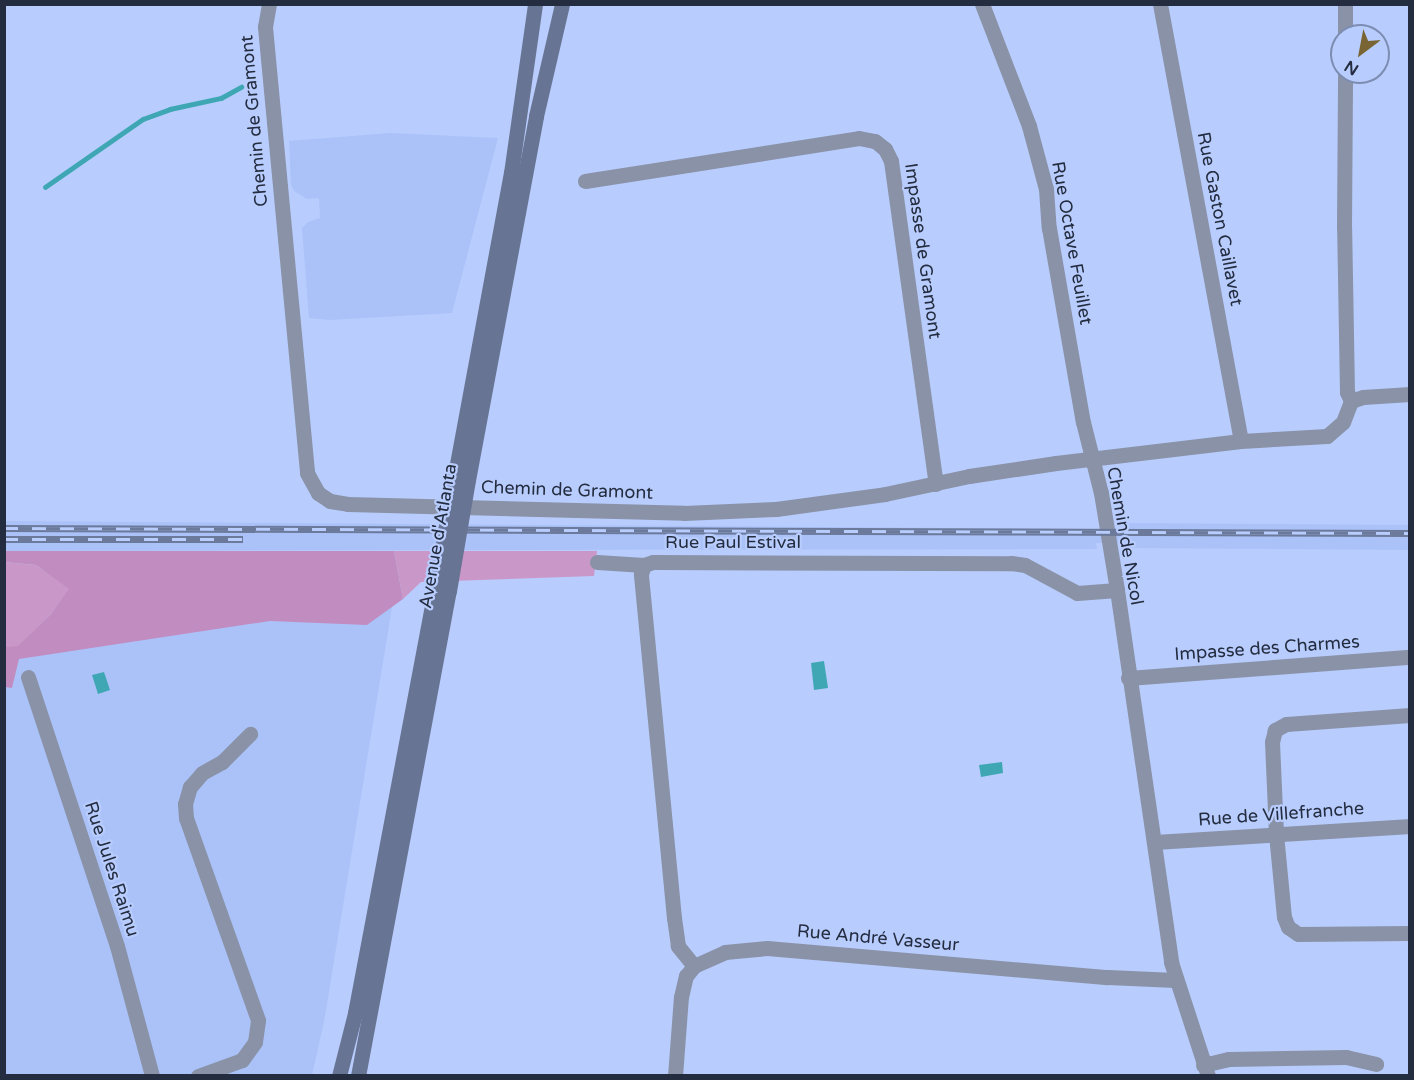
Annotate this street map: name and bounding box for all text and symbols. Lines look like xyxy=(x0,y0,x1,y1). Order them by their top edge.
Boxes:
north arrow xyxy=(1330,24,1390,84)
street label: Chemin de Gramont xyxy=(236,34,272,208)
text: N xyxy=(1341,56,1362,79)
street label: Rue Gaston Caillavet xyxy=(1193,130,1247,308)
street label: Rue Octave Feuillet xyxy=(1047,160,1097,326)
street label: Impasse de Gramont xyxy=(900,162,946,340)
street label: Avenue d'Atlanta xyxy=(415,462,461,610)
street label: Chemin de Nicol xyxy=(1102,465,1148,607)
street label: Chemin de Gramont xyxy=(481,476,653,504)
street label: Rue Paul Estival xyxy=(665,531,801,553)
street label: Impasse des Charmes xyxy=(1174,631,1360,665)
street label: Rue de Villefranche xyxy=(1197,797,1365,831)
street label: Rue Jules Raimu xyxy=(80,799,144,939)
street label: Rue André Vasseur xyxy=(796,920,960,956)

